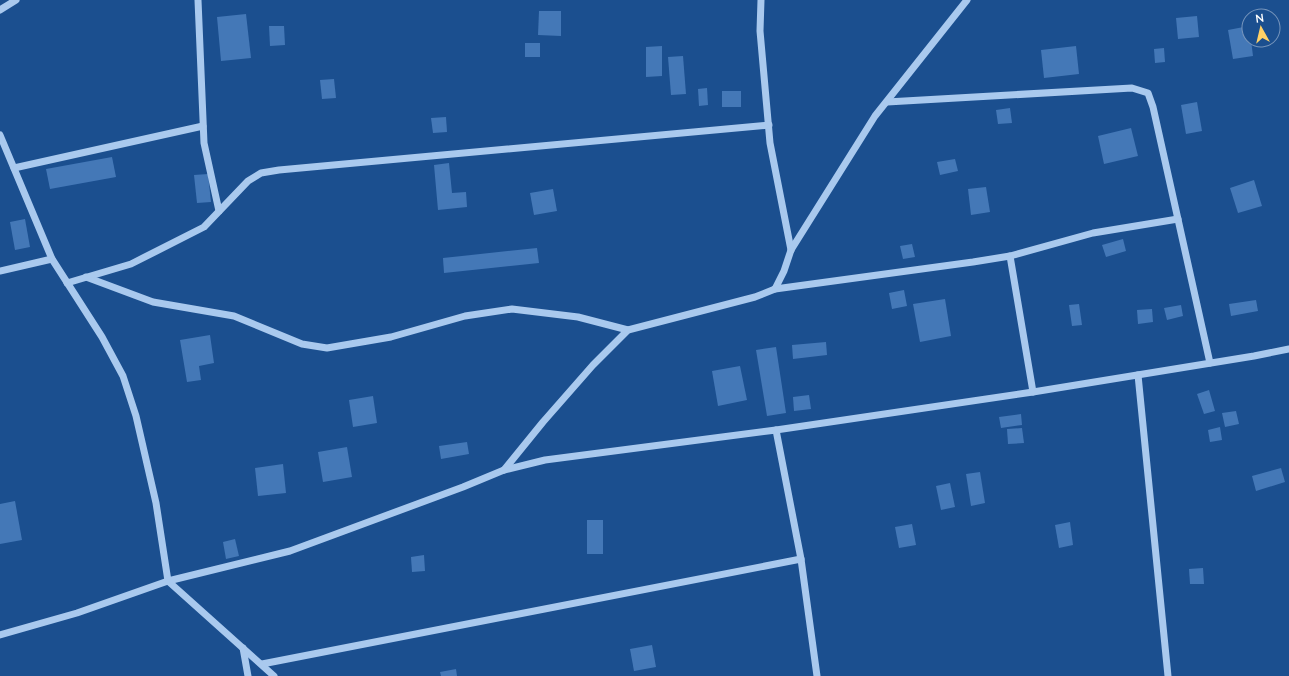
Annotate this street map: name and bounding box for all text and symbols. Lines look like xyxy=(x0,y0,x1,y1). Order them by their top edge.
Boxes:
north arrow xyxy=(1241,8,1281,48)
text: N xyxy=(1254,11,1265,25)

